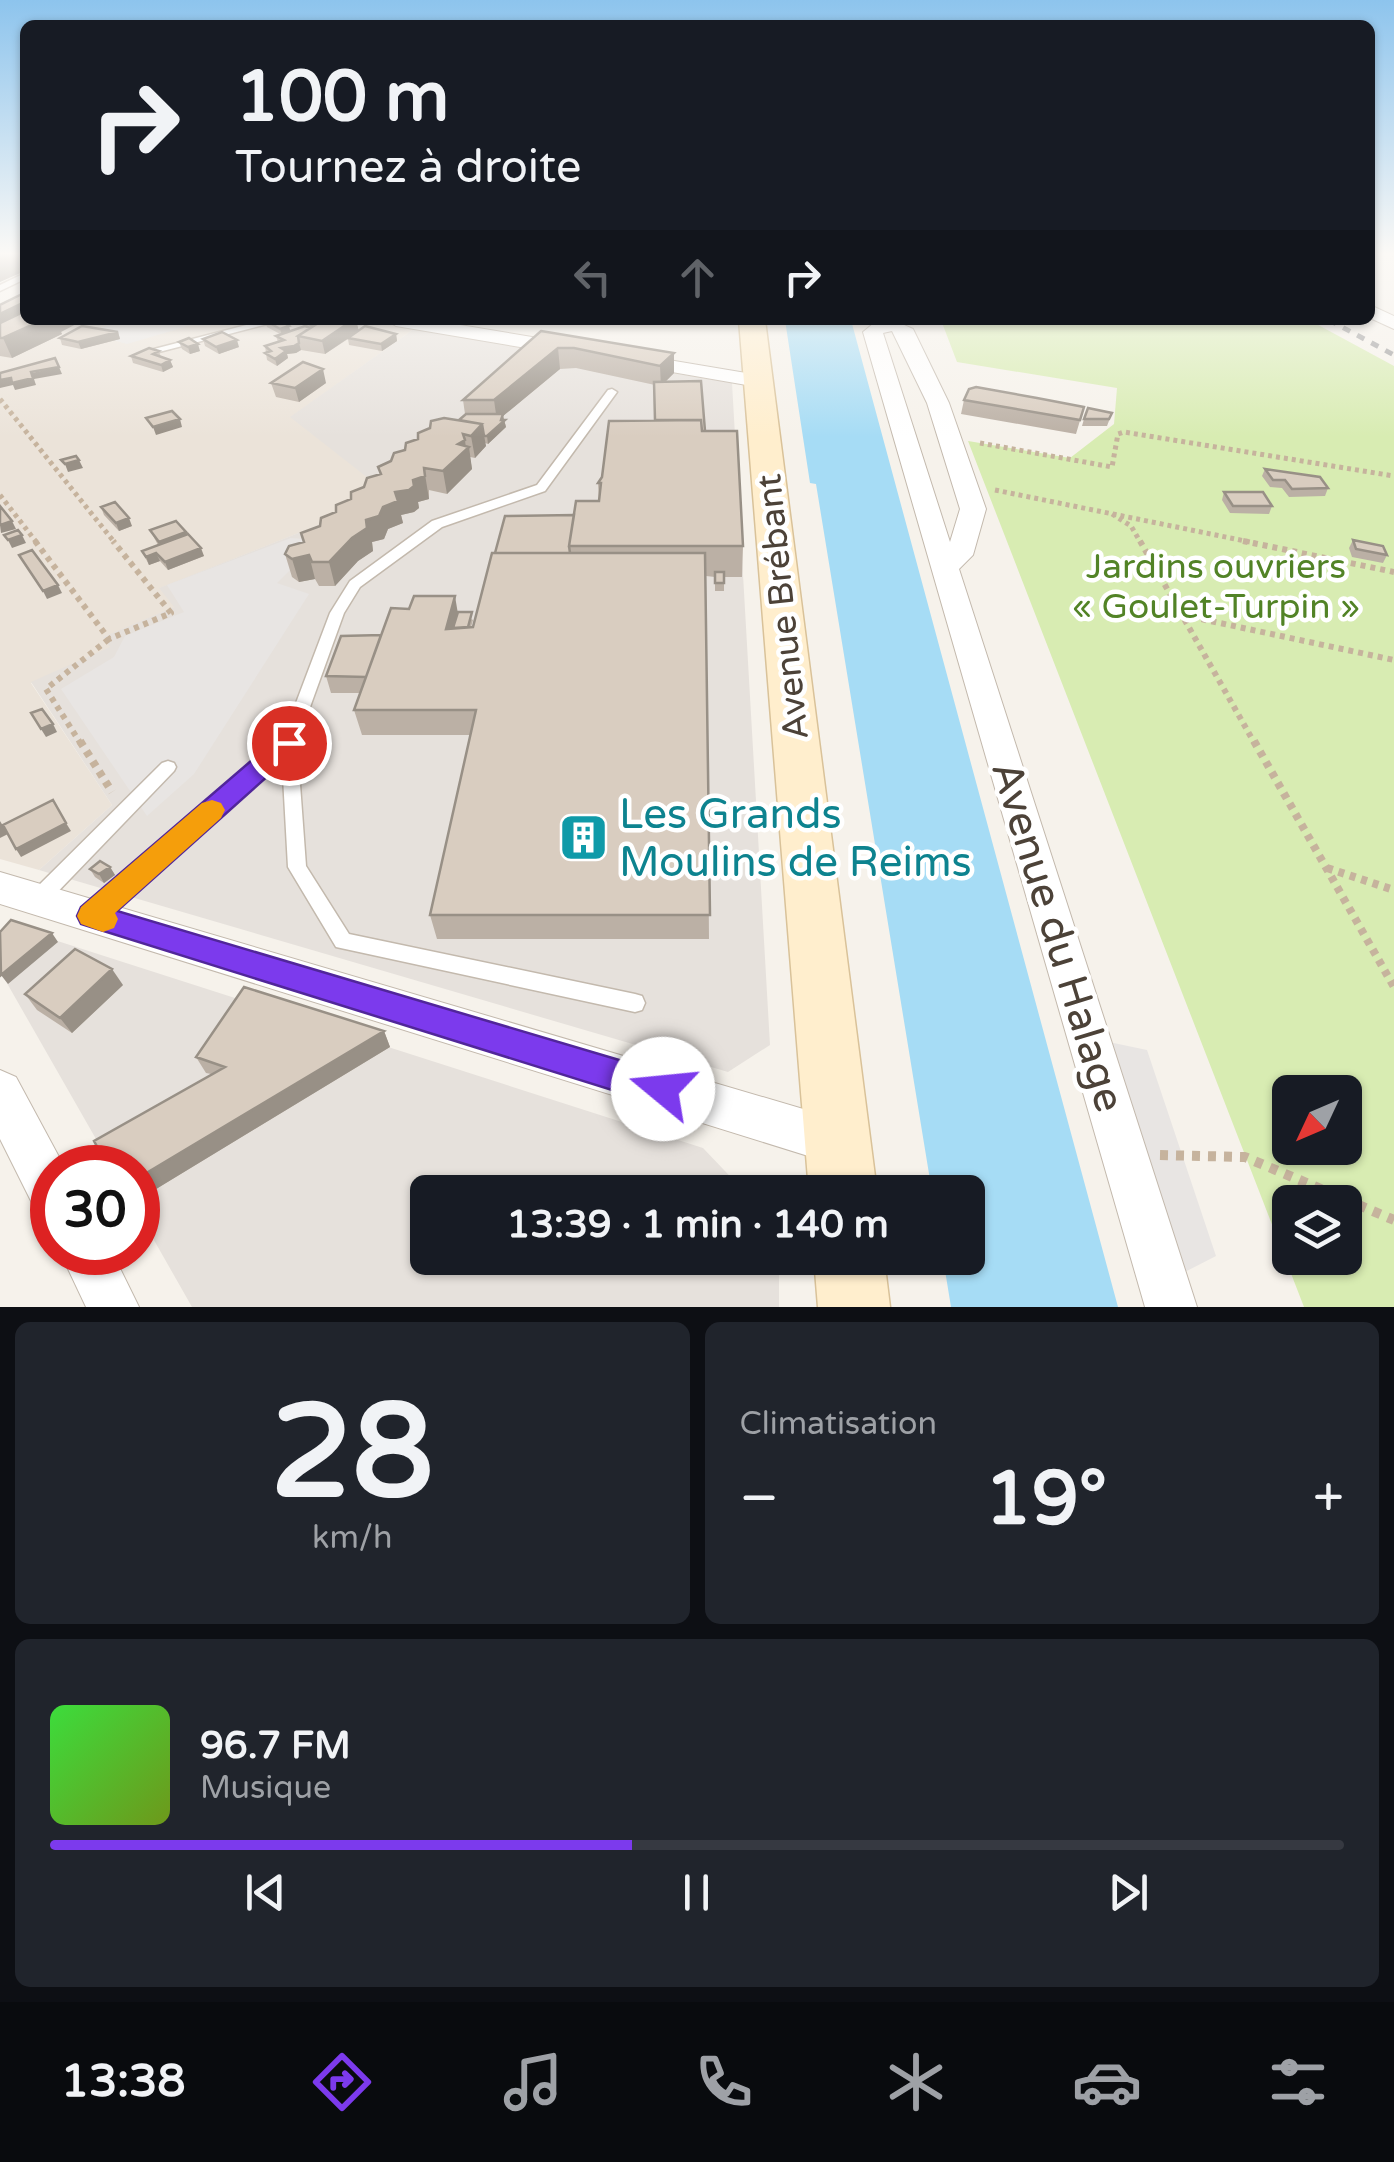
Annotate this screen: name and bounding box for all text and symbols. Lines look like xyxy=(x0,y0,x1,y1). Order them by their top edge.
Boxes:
text: 100 m xyxy=(235,56,449,140)
icon: right xyxy=(70,60,200,190)
text: Tournez à droite xyxy=(235,141,581,195)
icon: left xyxy=(565,250,620,305)
icon: ahead xyxy=(670,250,725,305)
icon: right xyxy=(775,250,830,305)
street label: Avenue Brébant xyxy=(748,472,818,742)
park label: Jardins ouvriers « Goulet-Turpin » xyxy=(1072,546,1360,628)
pin xyxy=(247,701,332,786)
icon: arrive xyxy=(262,716,317,771)
street label: Avenue du Halage xyxy=(980,755,1135,1118)
place label: Les Grands Moulins de Reims xyxy=(619,789,972,888)
building icon: Les Grands Moulins de Reims xyxy=(558,811,610,863)
position arrow xyxy=(611,1037,715,1141)
north arrow xyxy=(1272,1075,1362,1165)
map controls xyxy=(1272,1075,1362,1275)
speed limit sign: 30 xyxy=(30,1145,160,1275)
button: layers xyxy=(1272,1185,1362,1275)
text: 13:39 · 1 min · 140 m xyxy=(506,1202,889,1248)
text: 28 xyxy=(271,1376,434,1532)
text: Climatisation xyxy=(740,1405,937,1443)
text: 19° xyxy=(985,1454,1107,1544)
text: − xyxy=(740,1466,779,1532)
text: + xyxy=(1313,1466,1344,1532)
text: km/h xyxy=(312,1519,392,1557)
text: 96.7 FM xyxy=(200,1723,351,1769)
text: Musique xyxy=(200,1769,331,1807)
icon: previous xyxy=(238,1865,293,1920)
icon: pause xyxy=(669,1865,724,1920)
icon: next xyxy=(1101,1865,1156,1920)
icon: directions xyxy=(307,2047,377,2117)
icon: music xyxy=(498,2047,568,2117)
icon: phone xyxy=(689,2047,759,2117)
icon: climate xyxy=(881,2047,951,2117)
icon: car xyxy=(1072,2047,1142,2117)
icon: filters xyxy=(1263,2047,1333,2117)
text: 13:38 xyxy=(61,2055,185,2109)

